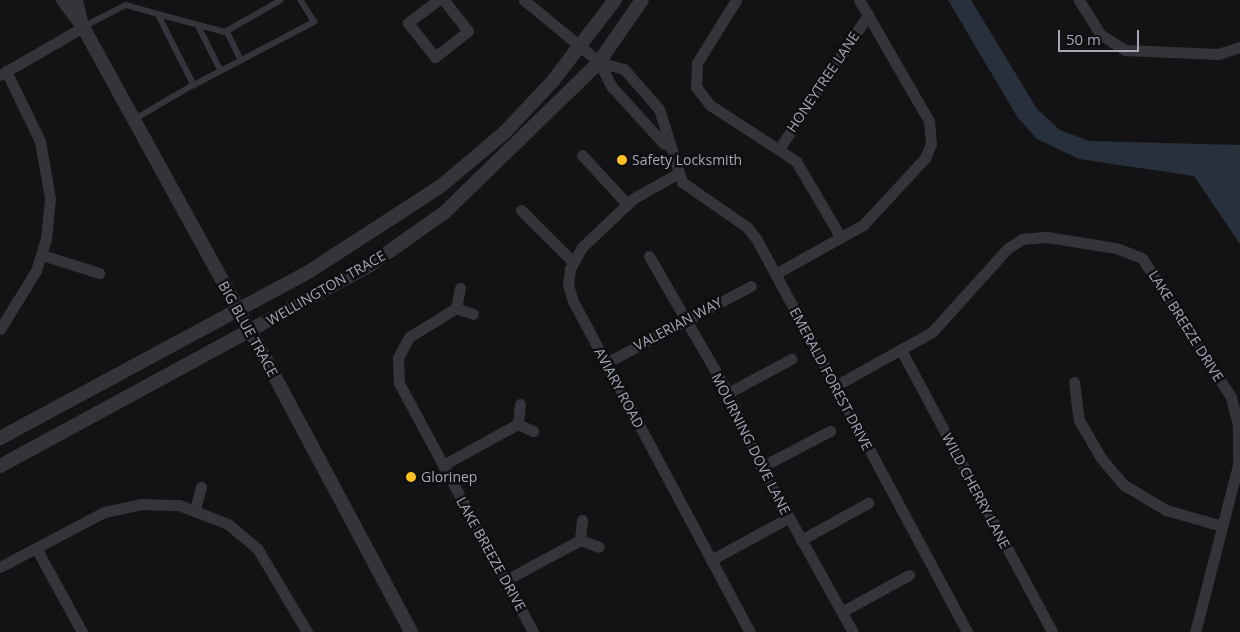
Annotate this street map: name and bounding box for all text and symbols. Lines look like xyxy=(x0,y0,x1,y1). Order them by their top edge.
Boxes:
scale bar xyxy=(1060,20,1141,52)
street label: HONEYTREE LANE xyxy=(783,29,863,135)
text: 50 m xyxy=(1066,29,1101,49)
place label: Safety Locksmith xyxy=(632,152,742,168)
marker: Safety Locksmith xyxy=(616,154,628,166)
street label: WELLINGTON TRACE xyxy=(264,247,388,329)
street label: LAKE BREEZE DRIVE xyxy=(1145,267,1227,385)
street label: BIG BLUE TRACE xyxy=(215,278,281,380)
street label: VALERIAN WAY xyxy=(631,294,725,354)
street label: EMERALD FOREST DRIVE xyxy=(786,305,876,453)
street label: AVIARY ROAD xyxy=(591,345,647,431)
street label: MOURNING DOVE LANE xyxy=(708,370,794,518)
street label: WILD CHERRY LANE xyxy=(939,431,1013,551)
place label: Glorinep xyxy=(421,469,477,485)
marker: Glorinep xyxy=(405,471,417,483)
street label: LAKE BREEZE DRIVE xyxy=(453,494,529,614)

